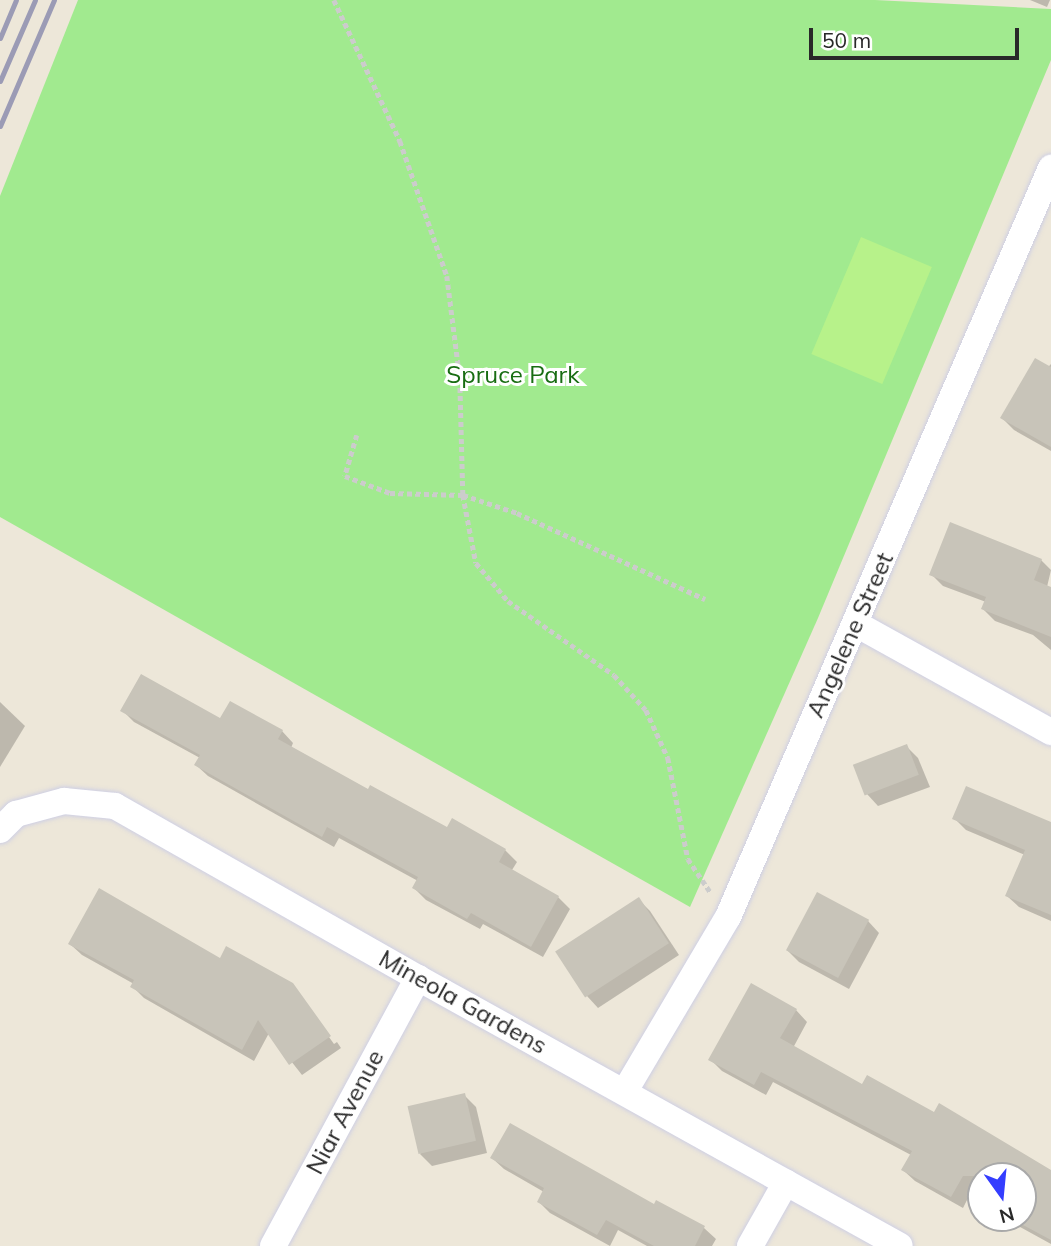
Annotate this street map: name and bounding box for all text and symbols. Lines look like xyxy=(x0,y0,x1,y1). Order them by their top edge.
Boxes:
scale bar xyxy=(813,14,1023,58)
text: 50 m xyxy=(822,27,871,53)
park label: Spruce Park xyxy=(446,361,580,389)
street label: Angelene Street xyxy=(801,548,899,722)
street label: Mineola Gardens xyxy=(374,944,552,1060)
street label: Niar Avenue xyxy=(300,1045,390,1179)
north arrow xyxy=(967,1162,1037,1232)
text: N xyxy=(997,1202,1017,1229)

